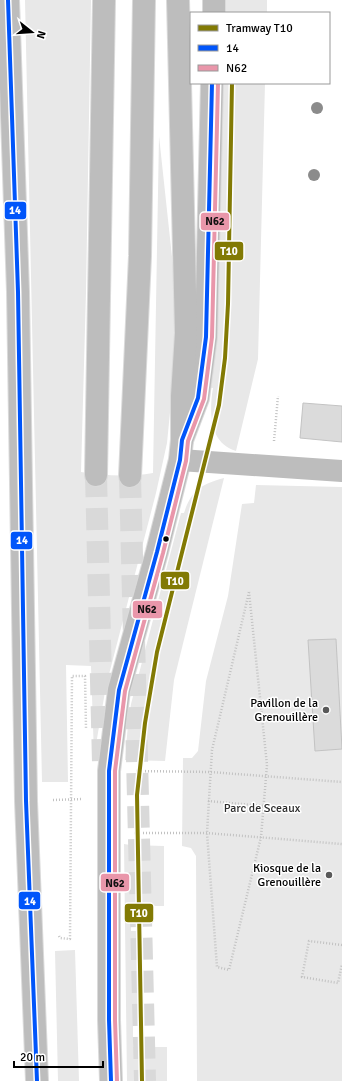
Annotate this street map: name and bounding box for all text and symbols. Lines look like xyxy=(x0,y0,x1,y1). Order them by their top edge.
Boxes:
north arrow xyxy=(12,12,52,52)
legend xyxy=(190,12,330,84)
text: Tramway T10 xyxy=(226,21,293,36)
text: N xyxy=(34,29,48,40)
text: 14 xyxy=(226,41,239,56)
text: N62 xyxy=(226,61,247,76)
line badge: 14 xyxy=(4,201,27,220)
text: 14 xyxy=(9,204,21,217)
line badge: N62 xyxy=(200,212,230,231)
text: N62 xyxy=(205,215,225,228)
line badge: T10 xyxy=(214,241,244,261)
text: T10 xyxy=(220,245,238,258)
line badge: 14 xyxy=(10,531,33,550)
text: 14 xyxy=(16,534,28,547)
unlabelled marker xyxy=(161,534,171,544)
line badge: T10 xyxy=(160,571,190,590)
text: T10 xyxy=(166,575,184,588)
line badge: N62 xyxy=(132,600,163,619)
text: N62 xyxy=(137,603,157,616)
place label: Pavillon de la Grenouillère xyxy=(250,696,318,725)
marker: Pavillon de la Grenouillère xyxy=(321,705,331,715)
park label: Parc de Sceaux xyxy=(224,801,301,816)
place label: Kiosque de la Grenouillère xyxy=(253,861,321,890)
marker: Kiosque de la Grenouillère xyxy=(324,870,334,880)
line badge: N62 xyxy=(100,873,130,892)
text: N62 xyxy=(105,877,125,890)
line badge: 14 xyxy=(18,891,41,910)
text: 14 xyxy=(24,895,36,908)
line badge: T10 xyxy=(124,903,154,923)
text: T10 xyxy=(130,907,148,920)
scale bar xyxy=(14,1043,103,1069)
text: 20 m xyxy=(20,1050,45,1065)

